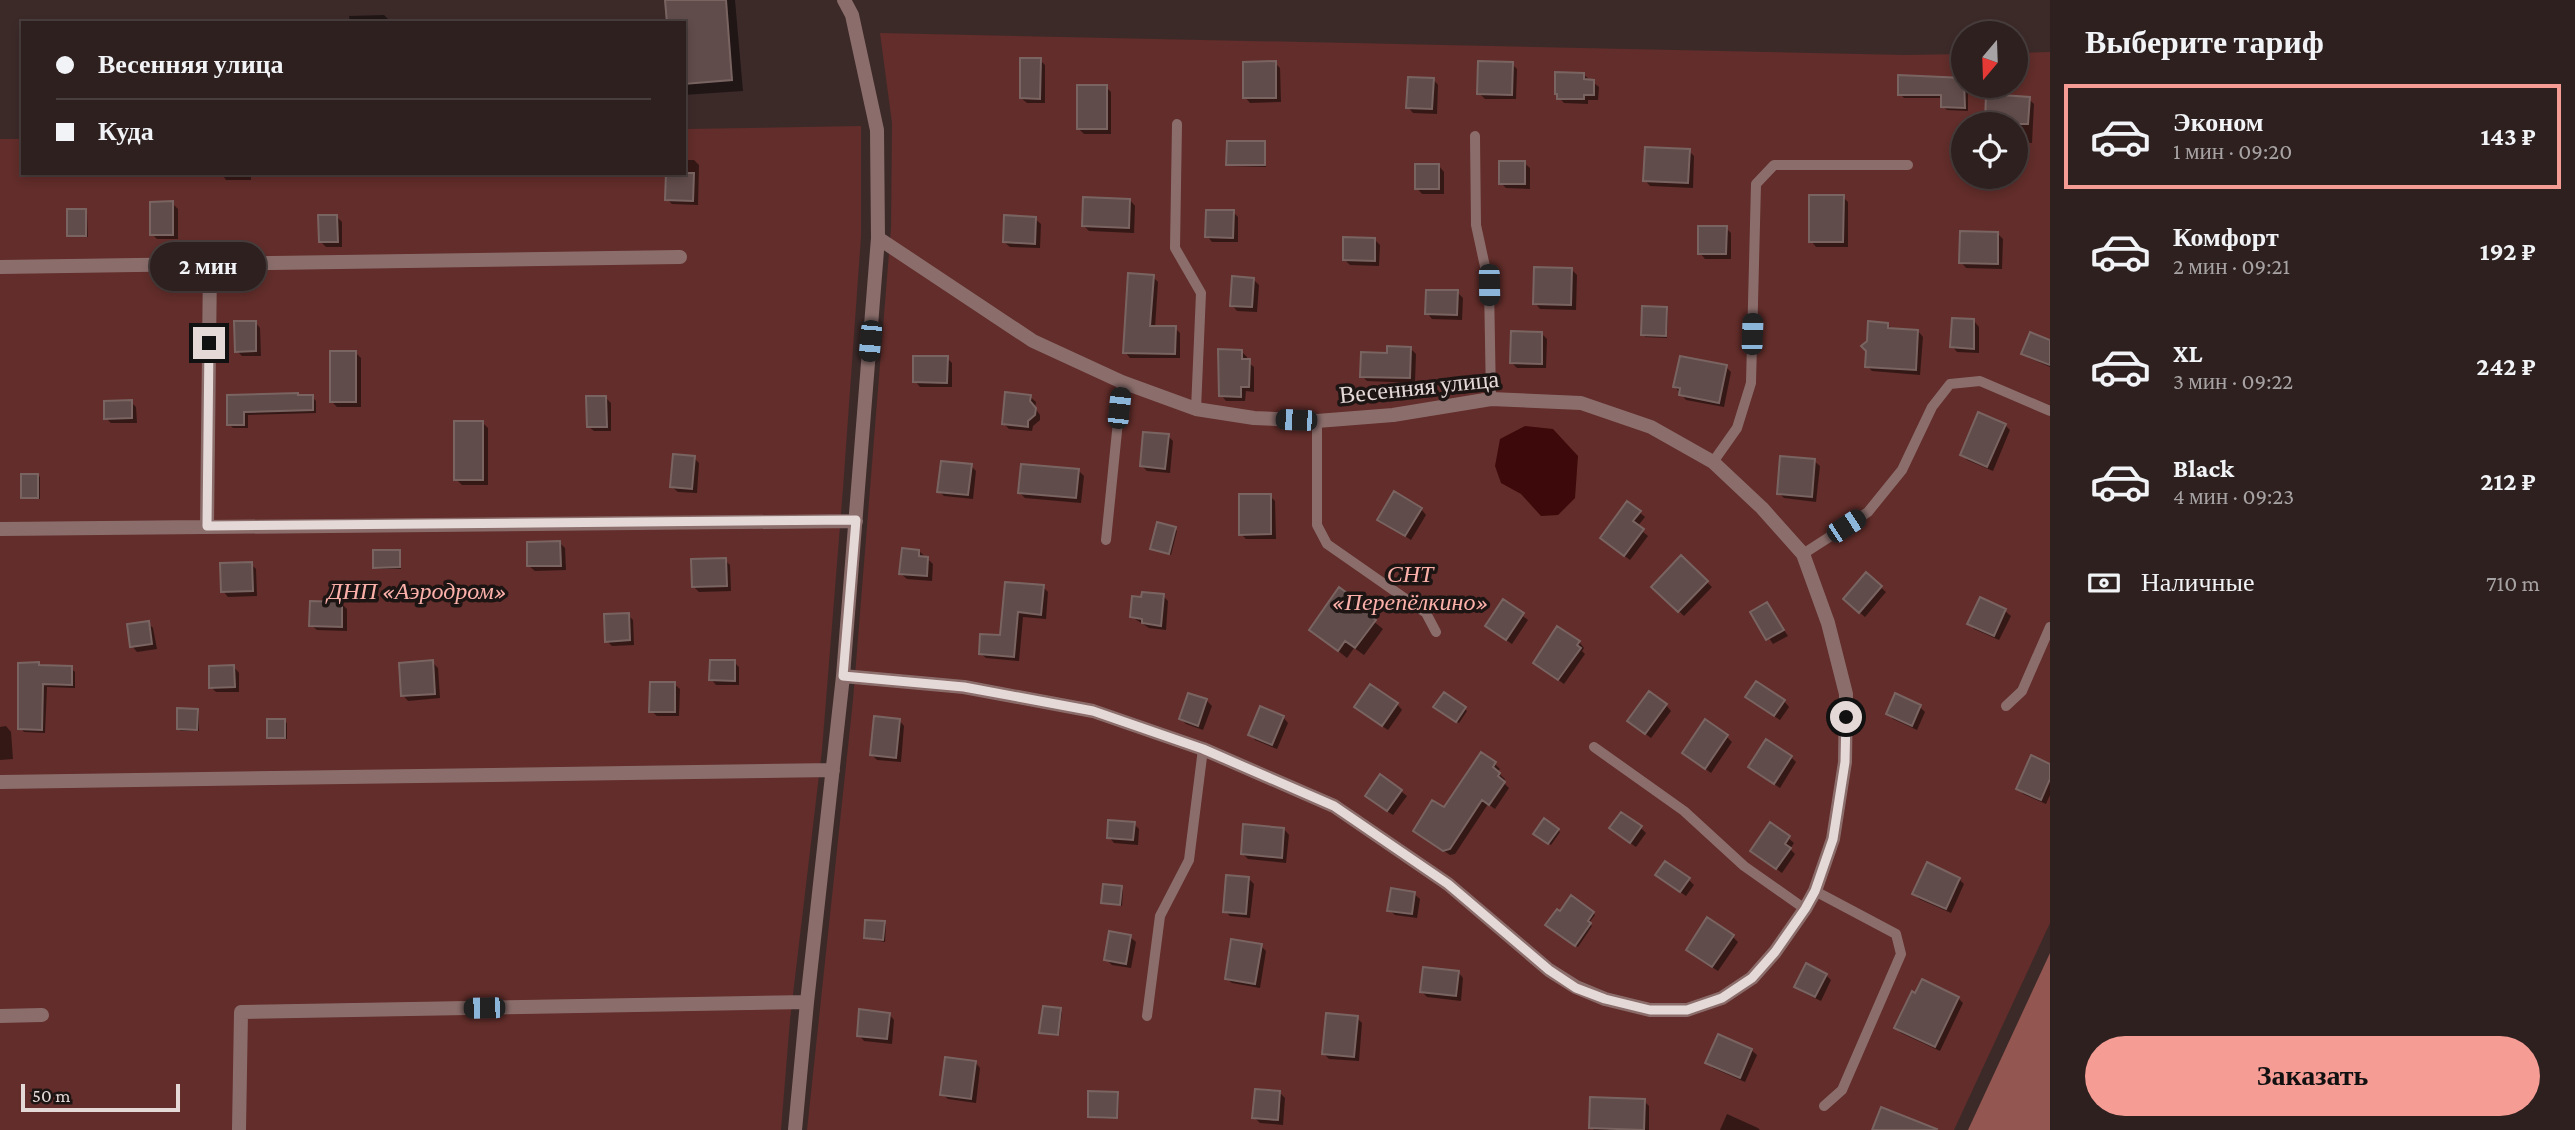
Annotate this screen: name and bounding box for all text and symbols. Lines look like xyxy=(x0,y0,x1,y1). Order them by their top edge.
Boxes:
north arrow xyxy=(1951,21,2028,98)
map controls xyxy=(1951,21,2028,189)
text: Выберите тариф xyxy=(2085,24,2324,60)
text: Весенняя улица xyxy=(98,50,284,79)
icon: car xyxy=(2089,105,2152,168)
text: Эконом xyxy=(2173,108,2263,137)
button: locate xyxy=(1951,112,2028,189)
text: Куда xyxy=(98,117,154,146)
text: 143 ₽ xyxy=(2480,122,2536,151)
text: 1 мин · 09:20 xyxy=(2173,138,2292,164)
icon: car xyxy=(2089,220,2152,283)
text: Комфорт xyxy=(2173,223,2279,252)
text: 192 ₽ xyxy=(2480,237,2536,266)
callout: 2 мин xyxy=(151,242,267,290)
text: 2 мин xyxy=(179,253,237,279)
text: 2 мин · 09:21 xyxy=(2173,253,2290,279)
car xyxy=(1479,264,1500,306)
car xyxy=(1741,313,1764,355)
car xyxy=(858,319,883,363)
route end xyxy=(193,327,225,359)
icon: car xyxy=(2089,335,2152,398)
text: XL xyxy=(2173,339,2202,368)
text: 242 ₽ xyxy=(2476,352,2536,381)
street label: Весенняя улица xyxy=(1338,365,1500,408)
text: 3 мин · 09:22 xyxy=(2173,368,2293,394)
car xyxy=(1107,386,1132,430)
car xyxy=(1275,409,1318,431)
icon: car xyxy=(2089,450,2152,513)
text: Black xyxy=(2173,454,2234,483)
text: 212 ₽ xyxy=(2480,467,2536,496)
text: 4 мин · 09:23 xyxy=(2173,483,2294,509)
car xyxy=(1823,506,1870,546)
park label: СНТ «Перепёлкино» xyxy=(1332,560,1488,615)
icon: cash xyxy=(2085,564,2123,602)
text: Наличные xyxy=(2141,568,2254,597)
text: 710 m xyxy=(2486,570,2540,596)
park label: ДНП «Аэродром» xyxy=(325,577,507,604)
route start xyxy=(1830,701,1862,733)
car xyxy=(463,997,506,1019)
button: Заказать xyxy=(2085,1036,2540,1116)
scale bar xyxy=(21,1081,180,1113)
text: 50 m xyxy=(32,1085,71,1106)

